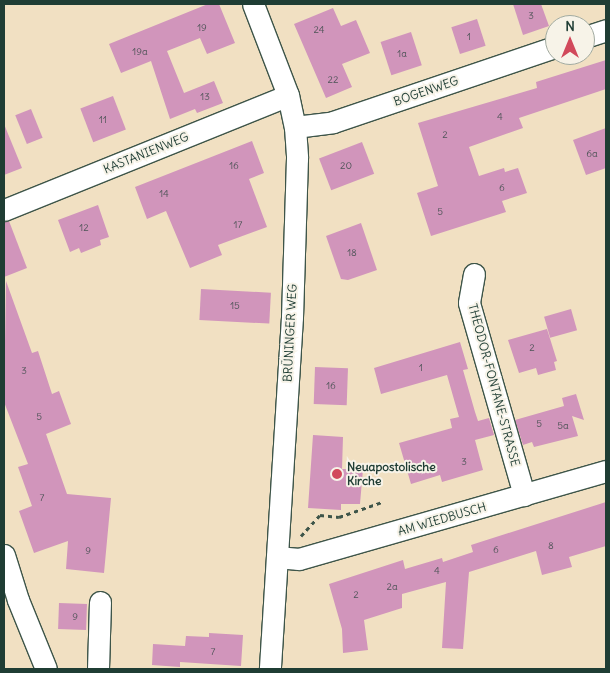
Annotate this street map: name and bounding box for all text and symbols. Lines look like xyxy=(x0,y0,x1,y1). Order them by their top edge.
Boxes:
house number: 3 xyxy=(528,10,534,22)
north arrow xyxy=(545,15,595,65)
text: N xyxy=(565,17,575,35)
house number: 19 xyxy=(197,22,207,34)
house number: 24 xyxy=(313,24,325,36)
house number: 1 xyxy=(467,31,471,43)
house number: 19a xyxy=(132,46,148,58)
house number: 1a xyxy=(397,48,407,60)
street label: BOGENWEG xyxy=(392,73,460,109)
house number: 22 xyxy=(328,74,338,86)
house number: 13 xyxy=(200,91,210,103)
house number: 4 xyxy=(497,111,503,123)
house number: 11 xyxy=(99,114,107,126)
street label: KASTANIENWEG xyxy=(101,129,191,177)
house number: 2 xyxy=(442,129,448,141)
house number: 6a xyxy=(586,148,598,160)
house number: 16 xyxy=(229,160,239,172)
house number: 20 xyxy=(340,160,352,172)
house number: 6 xyxy=(499,182,505,194)
house number: 14 xyxy=(159,188,169,200)
house number: 5 xyxy=(437,206,443,218)
house number: 17 xyxy=(234,219,242,231)
house number: 12 xyxy=(79,222,89,234)
house number: 18 xyxy=(347,247,357,259)
street label: BRÜNINGER WEG xyxy=(280,284,300,382)
house number: 15 xyxy=(230,300,240,312)
street label: THEODOR-FONTANE-STRASSE xyxy=(465,302,523,468)
house number: 2 xyxy=(529,342,535,354)
house number: 1 xyxy=(419,362,423,374)
house number: 3 xyxy=(21,365,27,377)
house number: 16 xyxy=(326,380,336,392)
house number: 5 xyxy=(36,411,42,423)
house number: 5 xyxy=(536,418,542,430)
house number: 5a xyxy=(557,420,569,432)
house number: 3 xyxy=(461,456,467,468)
place label: Neuapostolische Kirche xyxy=(347,460,436,488)
marker: Neuapostolische Kirche xyxy=(331,468,343,480)
house number: 7 xyxy=(40,492,44,504)
street label: AM WIEDBUSCH xyxy=(396,500,488,538)
house number: 8 xyxy=(548,540,554,552)
house number: 6 xyxy=(493,544,499,556)
house number: 9 xyxy=(85,545,91,557)
house number: 4 xyxy=(434,565,440,577)
house number: 2a xyxy=(386,581,398,593)
house number: 2 xyxy=(353,589,359,601)
house number: 9 xyxy=(72,611,78,623)
house number: 7 xyxy=(211,646,215,658)

